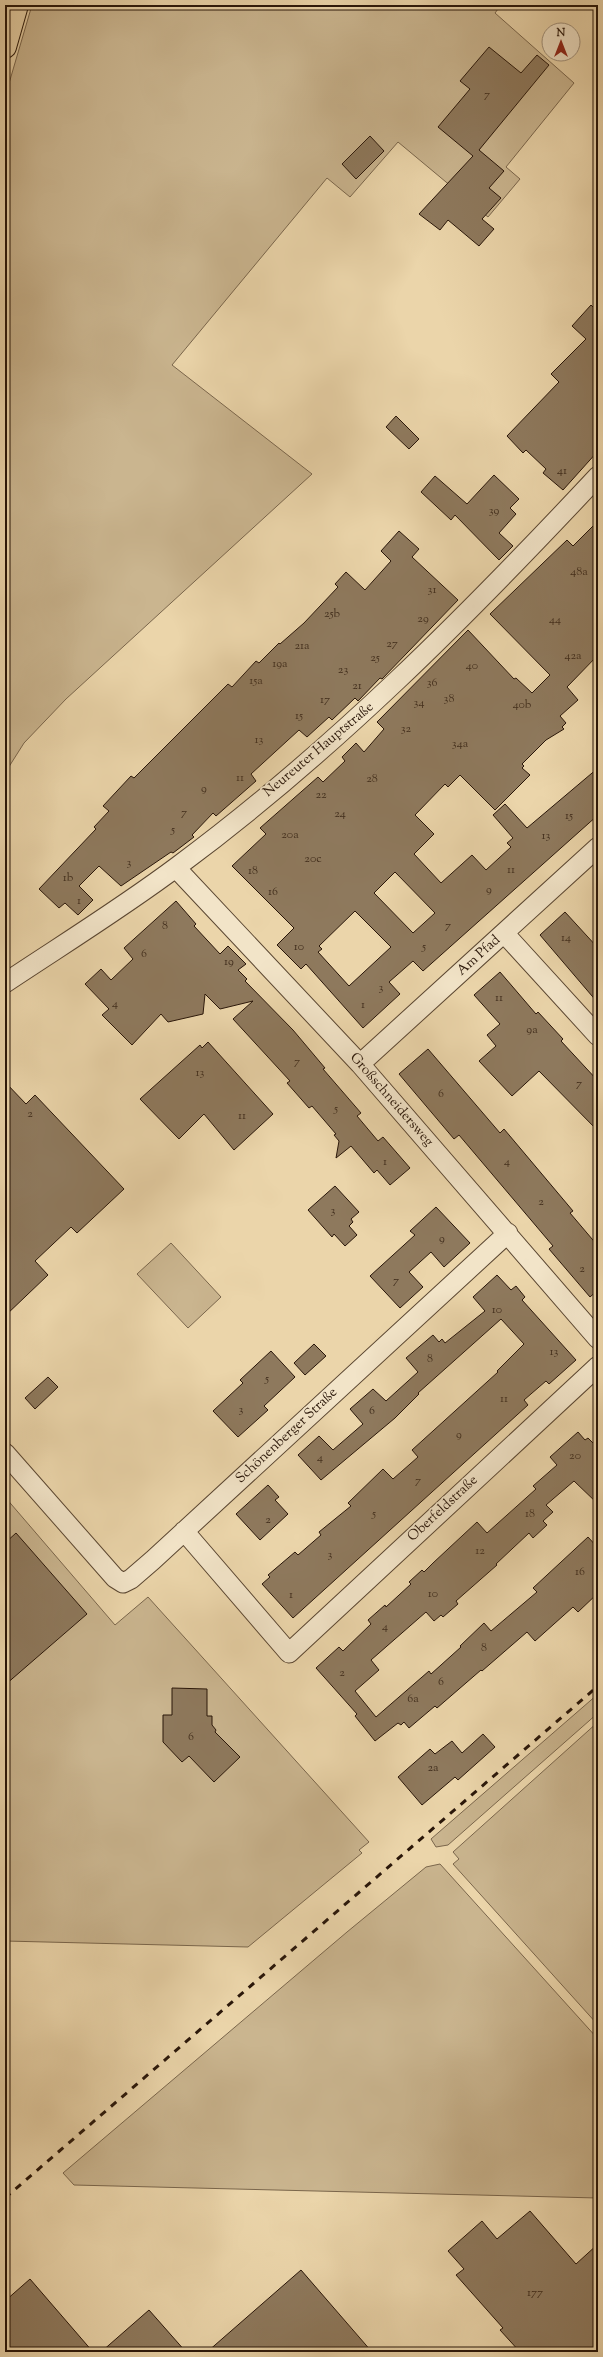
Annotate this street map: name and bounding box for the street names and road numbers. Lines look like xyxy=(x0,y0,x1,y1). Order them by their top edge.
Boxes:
street label: Neureuter Hauptstraße xyxy=(259,698,379,802)
street label: Am Pfad xyxy=(453,931,505,981)
street label: Großschneidersweg xyxy=(344,1049,438,1151)
street label: Schönenberger Straße xyxy=(232,1383,342,1489)
street label: Oberfeldstraße xyxy=(403,1471,483,1547)

